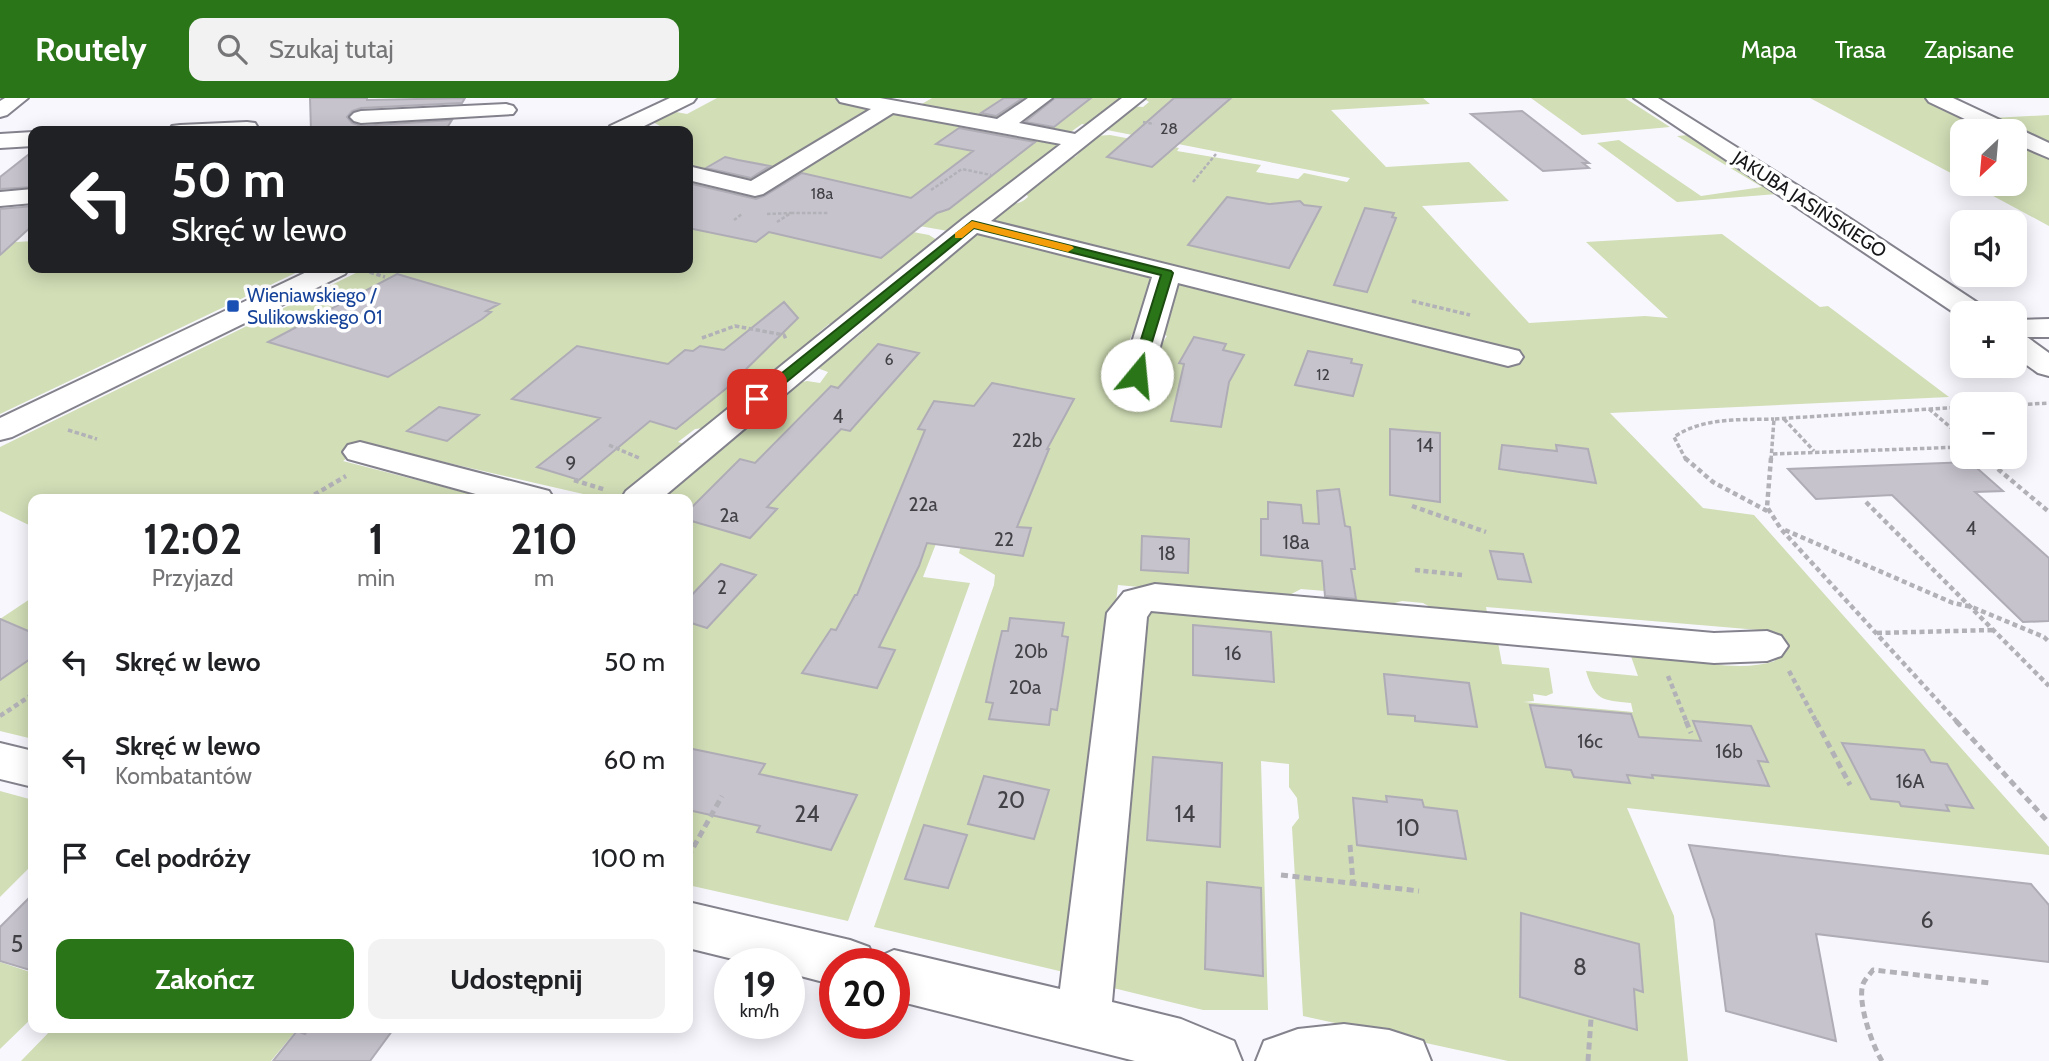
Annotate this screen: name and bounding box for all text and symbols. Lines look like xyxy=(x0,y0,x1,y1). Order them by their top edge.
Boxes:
search box xyxy=(189,18,679,81)
text: Routely xyxy=(35,29,147,69)
icon: search xyxy=(213,30,251,68)
text: Szukaj tutaj xyxy=(269,33,394,65)
text: Mapa xyxy=(1741,35,1797,64)
text: Trasa xyxy=(1835,35,1886,64)
text: Zapisane xyxy=(1924,35,2014,64)
house number: 28 xyxy=(1160,119,1178,138)
north arrow xyxy=(1950,119,2026,196)
map controls xyxy=(1950,119,2027,469)
street label: JAKUBA JASIŃSKIEGO xyxy=(1728,145,1891,263)
text: 50 m xyxy=(171,150,286,209)
icon: left xyxy=(56,154,147,245)
house number: 18a xyxy=(811,184,834,203)
text: Skręć w lewo xyxy=(171,210,347,249)
button: sound xyxy=(1950,210,2027,287)
place label: Wieniawskiego / Sulikowskiego 01 xyxy=(247,284,382,329)
marker: Wieniawskiego / Sulikowskiego 01 xyxy=(225,298,241,314)
button: + xyxy=(1950,301,2027,378)
position arrow xyxy=(1100,338,1174,412)
house number: 6 xyxy=(884,350,894,369)
house number: 12 xyxy=(1316,365,1330,384)
pin xyxy=(727,369,787,429)
icon: arrive xyxy=(738,380,776,418)
button: − xyxy=(1950,392,2027,469)
house number: 4 xyxy=(833,405,844,428)
house number: 22b xyxy=(1012,429,1042,452)
house number: 14 xyxy=(1416,434,1434,457)
house number: 9 xyxy=(566,452,576,475)
house number: 22a xyxy=(908,493,938,516)
house number: 2a xyxy=(719,504,739,527)
text: 12:02 xyxy=(143,513,242,565)
text: 1 xyxy=(369,513,384,565)
text: 210 xyxy=(510,513,578,565)
house number: 4 xyxy=(1966,517,1977,540)
house number: 22 xyxy=(994,528,1014,551)
house number: 18a xyxy=(1283,531,1309,554)
house number: 18 xyxy=(1158,542,1176,565)
text: Przyjazd xyxy=(152,564,234,592)
text: min xyxy=(357,564,395,592)
text: m xyxy=(534,564,554,592)
house number: 2 xyxy=(717,576,727,599)
house number: 20b xyxy=(1014,640,1048,663)
house number: 16 xyxy=(1225,642,1242,665)
icon: left xyxy=(56,643,94,681)
text: Skręć w lewo xyxy=(115,646,261,678)
text: 50 m xyxy=(604,646,665,678)
house number: 20a xyxy=(1009,676,1041,699)
text: Skręć w lewo xyxy=(115,730,261,762)
house number: 16c xyxy=(1577,730,1603,753)
house number: 16b xyxy=(1715,740,1743,763)
icon: left xyxy=(56,741,94,779)
text: 60 m xyxy=(603,744,665,776)
text: Kombatantów xyxy=(115,762,252,790)
house number: 16A xyxy=(1896,770,1925,793)
house number: 20 xyxy=(997,786,1025,814)
house number: 24 xyxy=(794,800,820,828)
house number: 14 xyxy=(1175,800,1195,828)
house number: 10 xyxy=(1396,814,1420,842)
icon: arrive xyxy=(56,839,94,877)
text: Cel podróży xyxy=(115,842,251,874)
text: 100 m xyxy=(592,842,665,874)
house number: 6 xyxy=(1920,906,1934,934)
house number: 5 xyxy=(11,930,23,958)
button: Zakończ xyxy=(56,939,354,1019)
button: Udostępnij xyxy=(368,939,665,1019)
speed limit sign: 20 xyxy=(819,948,910,1039)
house number: 8 xyxy=(1573,953,1587,981)
text: 19 xyxy=(743,963,776,1006)
text: km/h xyxy=(740,1000,779,1022)

